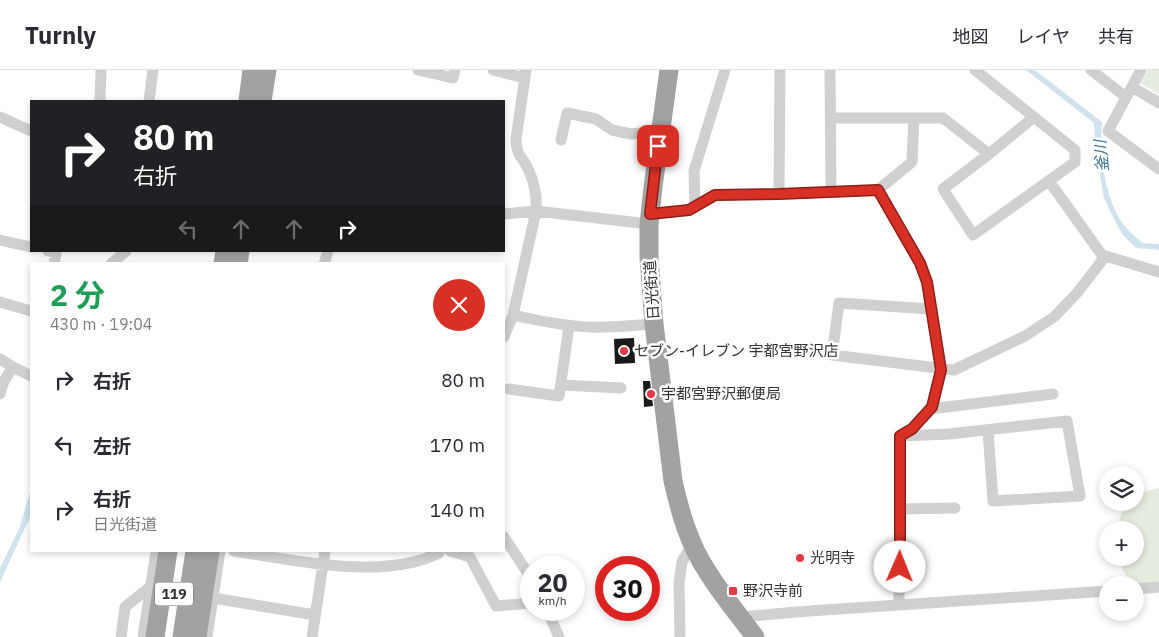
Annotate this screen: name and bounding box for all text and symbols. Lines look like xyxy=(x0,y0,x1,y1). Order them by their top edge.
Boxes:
text: Turnly xyxy=(25,19,96,51)
text: 地図 xyxy=(953,25,989,48)
text: レイヤ xyxy=(1017,25,1070,48)
text: 共有 xyxy=(1098,25,1134,48)
text: 80 m xyxy=(133,114,215,160)
icon: right xyxy=(50,120,115,185)
pin xyxy=(637,125,679,167)
icon: arrive xyxy=(644,132,672,160)
water label: 釜川 xyxy=(1089,137,1112,173)
text: 右折 xyxy=(133,161,177,190)
icon: left xyxy=(174,215,202,243)
icon: ahead xyxy=(227,215,255,243)
icon: ahead xyxy=(280,215,308,243)
icon: right xyxy=(333,215,361,243)
street label: 日光街道 xyxy=(640,259,663,321)
text: 2 分 xyxy=(50,275,105,314)
button: close xyxy=(433,279,485,331)
text: 430 m · 19:04 xyxy=(50,314,152,334)
place label: セブン-イレブン 宇都宮野沢店 xyxy=(634,341,839,360)
marker: セブン-イレブン 宇都宮野沢店 xyxy=(618,345,630,357)
icon: right xyxy=(50,366,78,394)
text: 80 m xyxy=(441,368,485,392)
text: 右折 xyxy=(93,369,131,393)
place label: 宇都宮野沢郵便局 xyxy=(661,384,781,403)
marker: 宇都宮野沢郵便局 xyxy=(645,388,657,400)
icon: left xyxy=(50,431,78,459)
text: 170 m xyxy=(430,433,485,457)
text: 左折 xyxy=(93,434,131,458)
map controls xyxy=(1099,466,1144,621)
button: layers xyxy=(1099,466,1144,511)
text: 右折 xyxy=(93,487,131,511)
icon: right xyxy=(50,496,78,524)
text: 140 m xyxy=(430,498,485,522)
text: 日光街道 xyxy=(93,514,157,534)
button: + xyxy=(1099,521,1144,566)
position arrow xyxy=(873,540,925,592)
place label: 光明寺 xyxy=(810,548,855,567)
marker: 光明寺 xyxy=(794,552,806,564)
speed limit sign: 30 xyxy=(595,556,660,621)
text: 20 xyxy=(537,566,568,599)
button: − xyxy=(1099,576,1144,621)
place label: 野沢寺前 xyxy=(743,581,803,600)
road number: 119 xyxy=(155,582,193,606)
marker: 野沢寺前 xyxy=(727,585,739,597)
text: km/h xyxy=(538,593,567,608)

